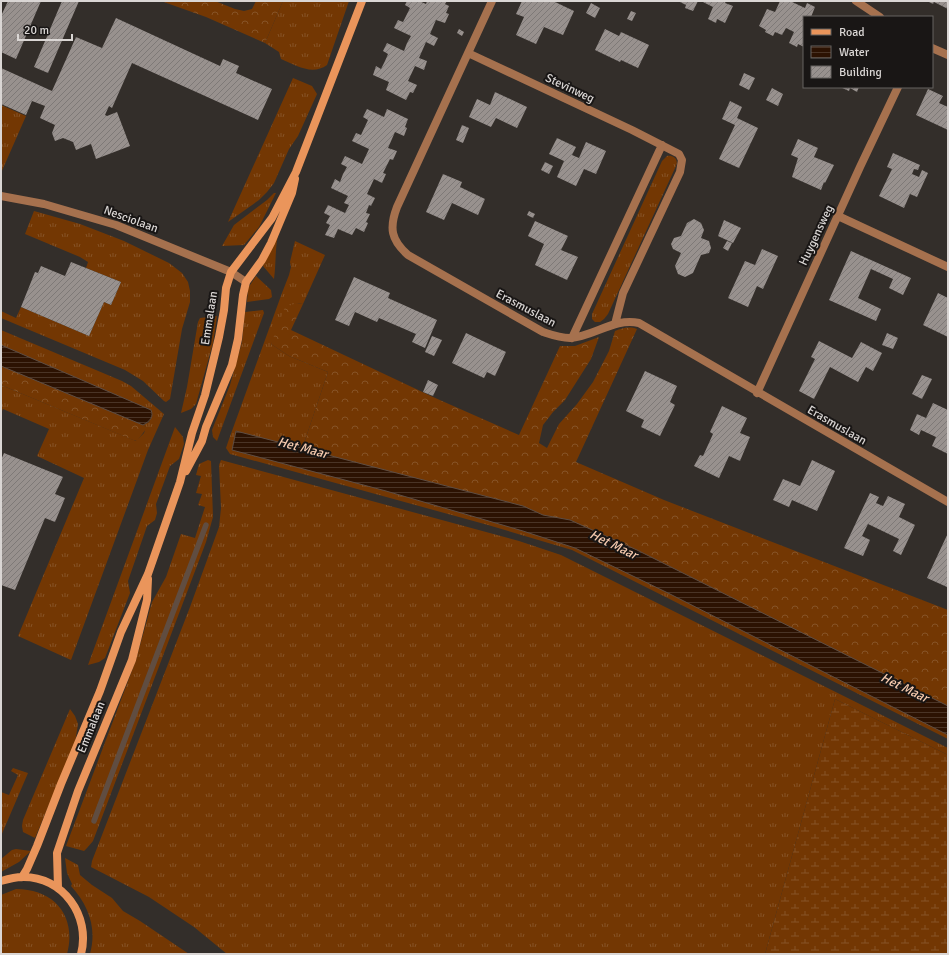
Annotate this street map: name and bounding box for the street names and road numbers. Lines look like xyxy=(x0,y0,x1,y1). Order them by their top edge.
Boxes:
street label: Stevinweg xyxy=(543,71,597,106)
street label: Nesciolaan xyxy=(102,203,160,236)
street label: Huygensweg xyxy=(796,203,837,268)
street label: Erasmuslaan xyxy=(493,286,558,331)
street label: Emmalaan xyxy=(198,290,221,346)
street label: Erasmuslaan xyxy=(804,402,869,448)
street label: Emmalaan xyxy=(74,699,109,755)

